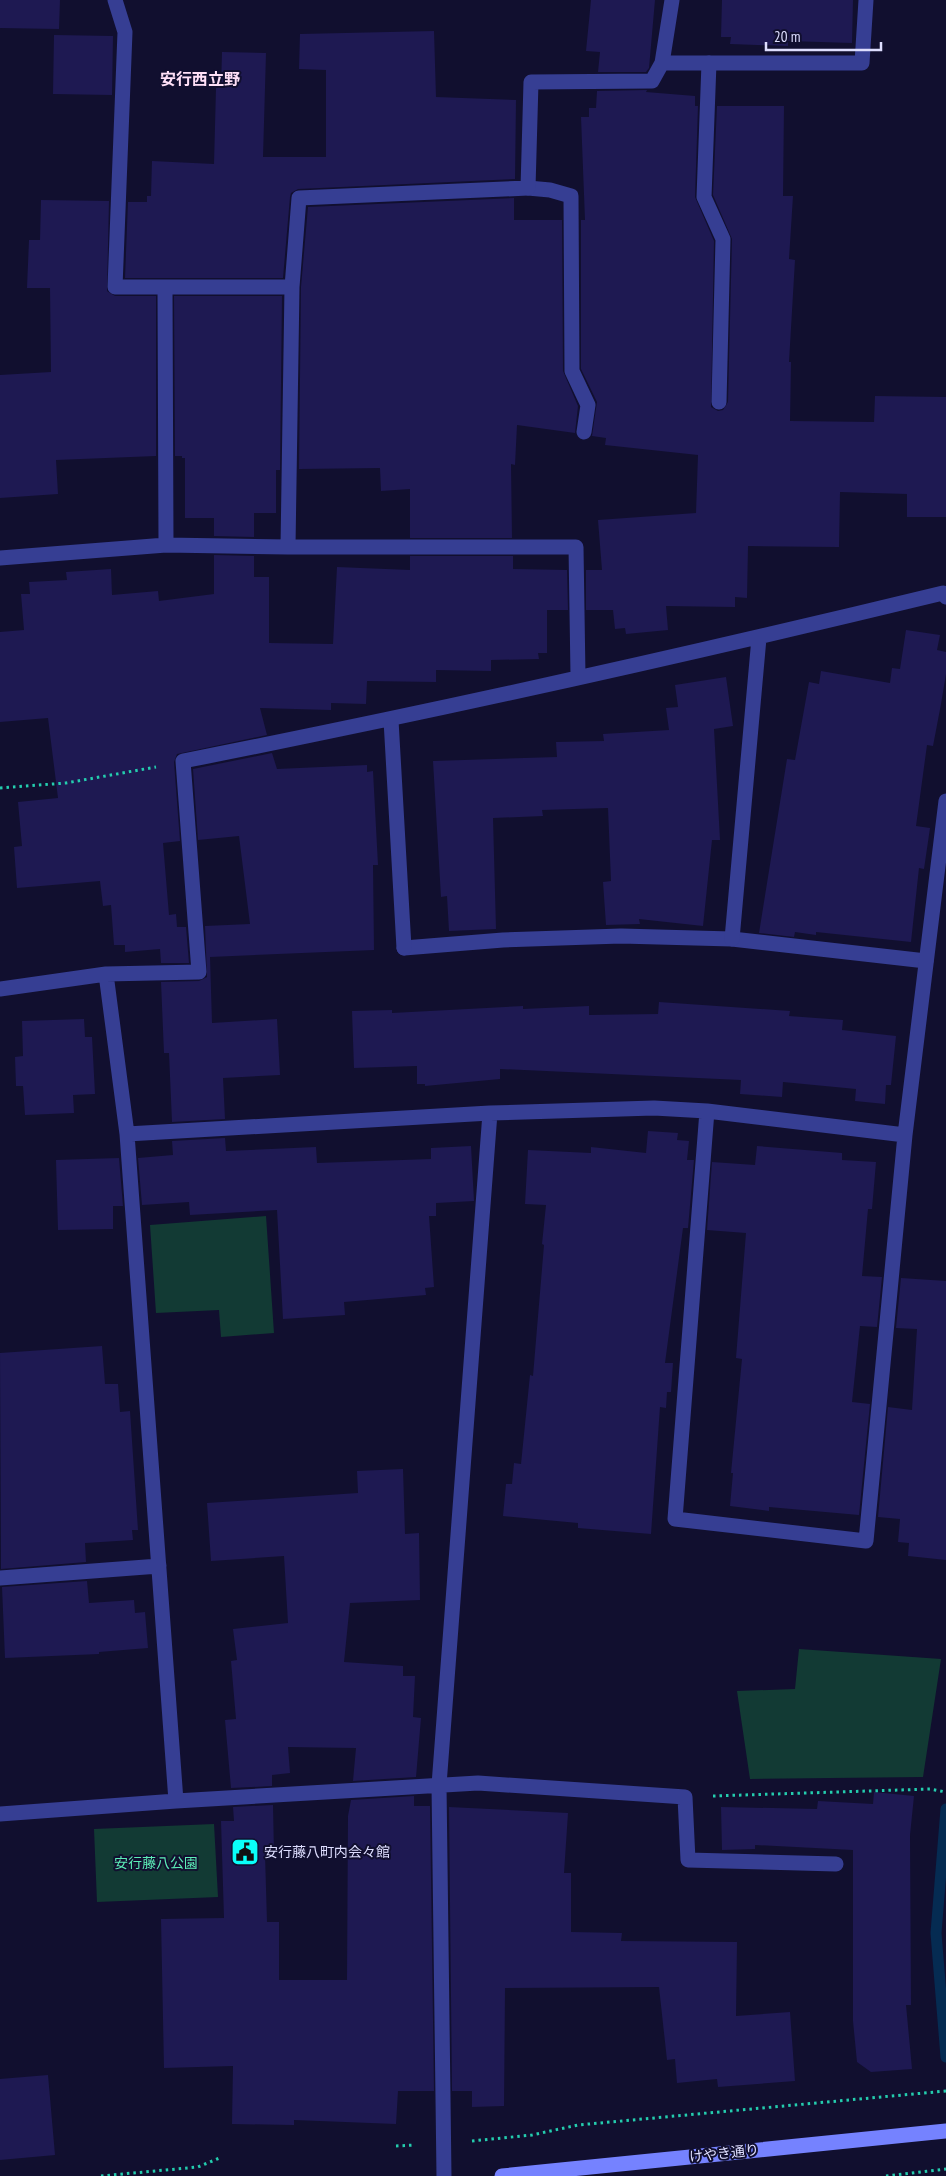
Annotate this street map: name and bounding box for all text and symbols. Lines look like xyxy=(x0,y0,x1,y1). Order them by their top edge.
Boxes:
scale bar xyxy=(766,20,881,52)
text: 20 m xyxy=(774,27,800,46)
district label: 安行西立野 xyxy=(160,69,240,89)
public building icon: 安行藤八町内会々館 xyxy=(230,1837,260,1867)
place label: 安行藤八町内会々館 xyxy=(264,1843,390,1861)
park label: 安行藤八公園 xyxy=(114,1854,198,1872)
street label: けやき通り xyxy=(688,2140,760,2166)

